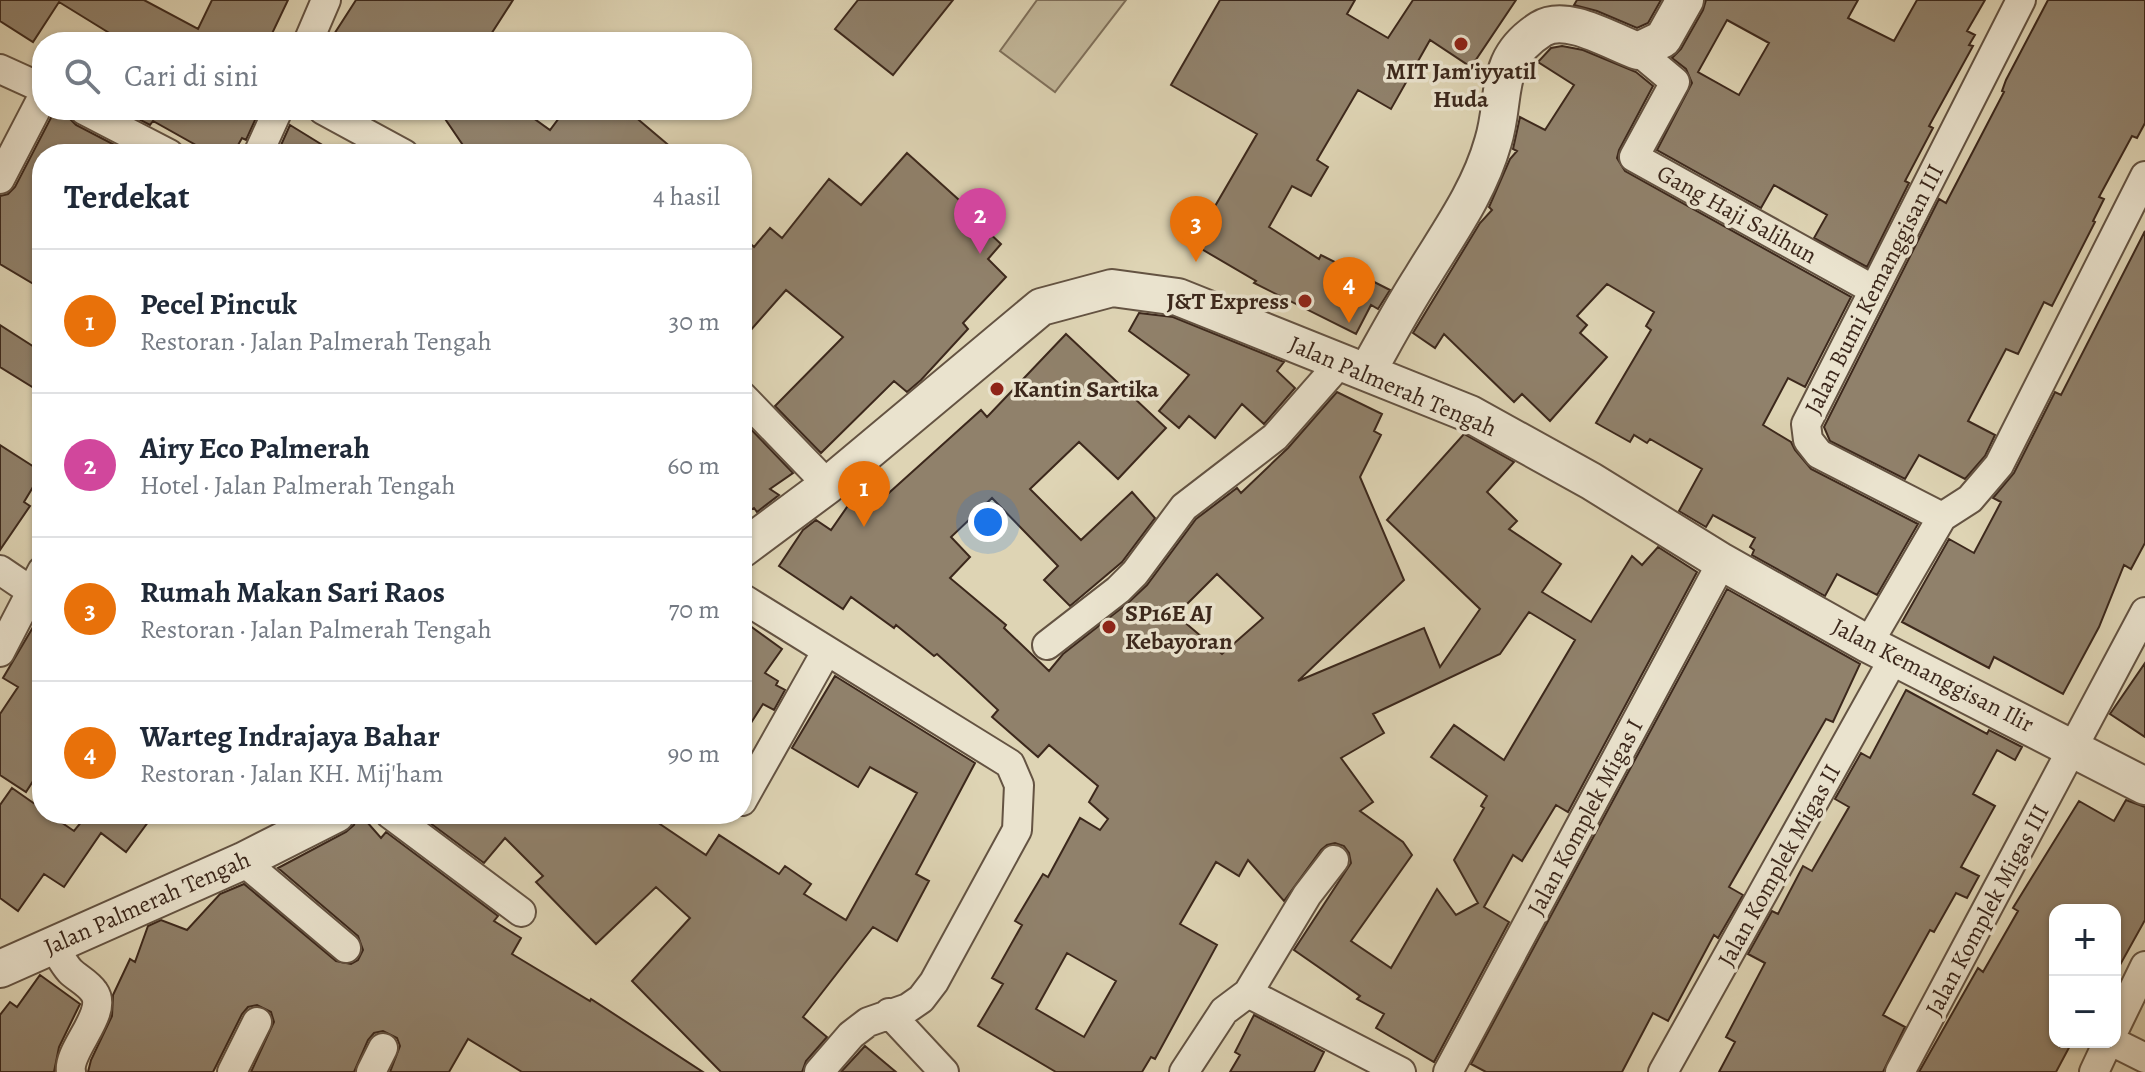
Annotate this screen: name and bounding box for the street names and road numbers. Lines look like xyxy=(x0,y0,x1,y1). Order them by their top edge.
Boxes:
street label: Gang Haji Salihun xyxy=(1651,157,1823,271)
street label: Jalan Bumi Kemanggisan III xyxy=(1797,158,1951,420)
street label: Jalan Palmerah Tengah xyxy=(1284,328,1502,444)
street label: Jalan Kemanggisan Ilir xyxy=(1827,610,2039,740)
street label: Jalan Komplek Migas I xyxy=(1520,713,1650,921)
street label: Jalan Komplek Migas II xyxy=(1710,758,1848,972)
street label: Jalan Komplek Migas III xyxy=(1918,798,2056,1022)
street label: Jalan Palmerah Tengah xyxy=(39,843,255,963)

